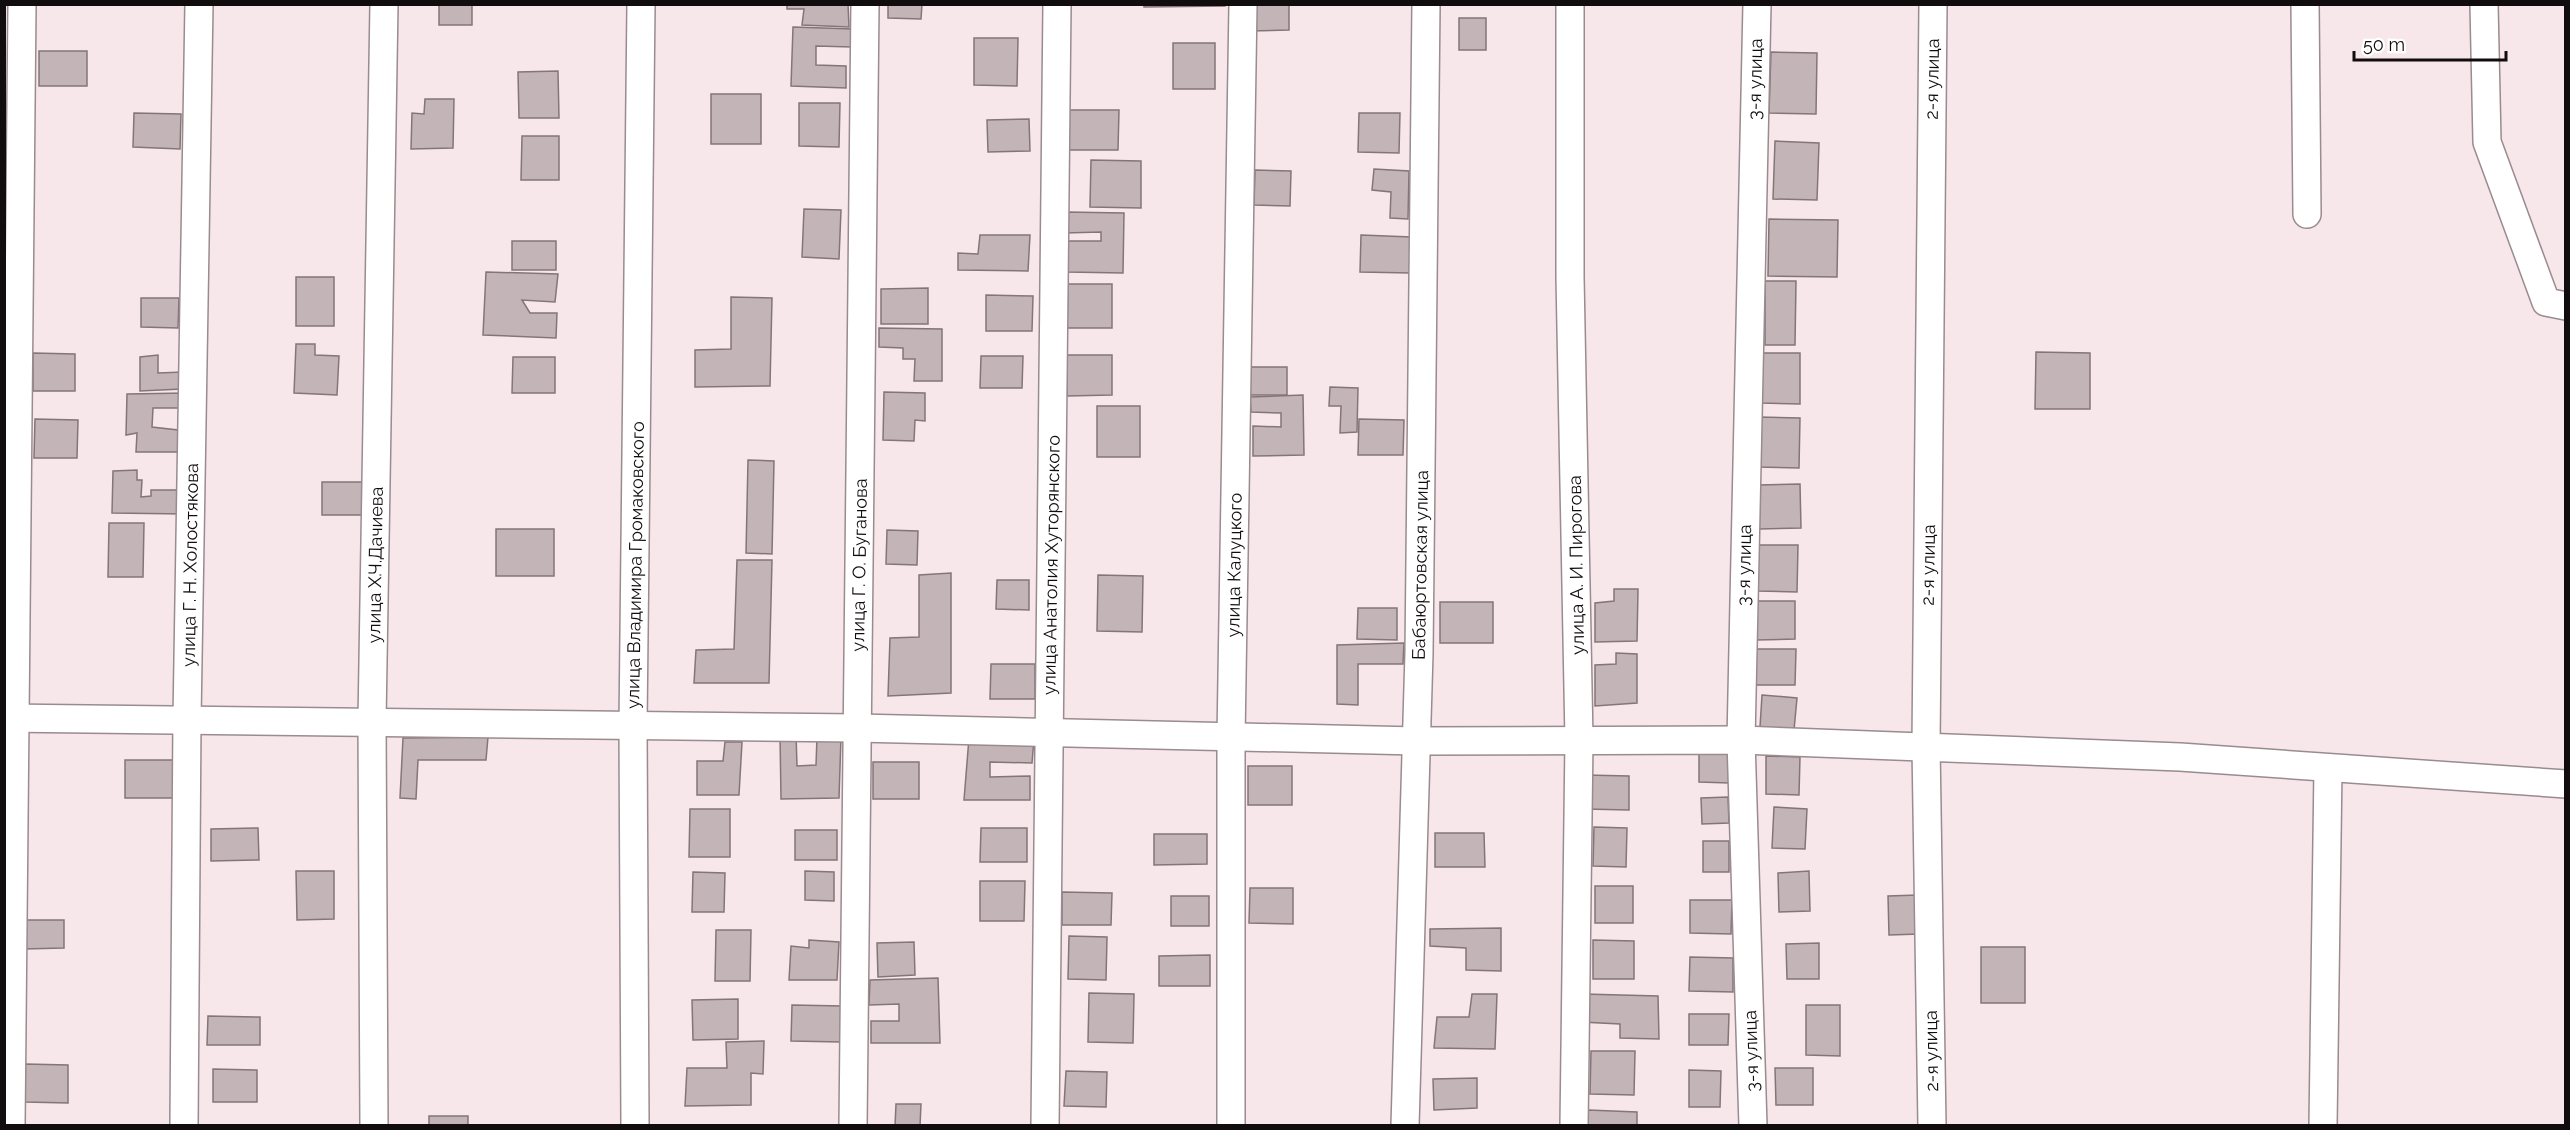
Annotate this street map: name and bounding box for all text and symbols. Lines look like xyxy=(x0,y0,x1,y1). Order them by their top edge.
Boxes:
scale bar xyxy=(2354,24,2506,62)
text: 50 m xyxy=(2363,34,2405,55)
street label: 3-я улица xyxy=(1744,38,1766,120)
street label: 2-я улица xyxy=(1921,38,1943,120)
street label: улица Владимира Громаковского xyxy=(622,421,648,709)
street label: улица Анатолия Хуторянского xyxy=(1038,434,1064,695)
street label: улица Г. Н. Холостякова xyxy=(178,463,202,667)
street label: Бабаюртовская улица xyxy=(1408,470,1432,660)
street label: улица А. И. Пирогова xyxy=(1564,475,1588,655)
street label: улица Г. О. Буганова xyxy=(847,478,871,652)
street label: улица Х.Ч.Дачиева xyxy=(363,486,387,644)
street label: улица Калуцкого xyxy=(1222,492,1246,638)
street label: 3-я улица xyxy=(1733,524,1755,606)
street label: 2-я улица xyxy=(1917,524,1939,606)
street label: 3-я улица xyxy=(1739,1010,1763,1092)
street label: 2-я улица xyxy=(1920,1010,1942,1092)

